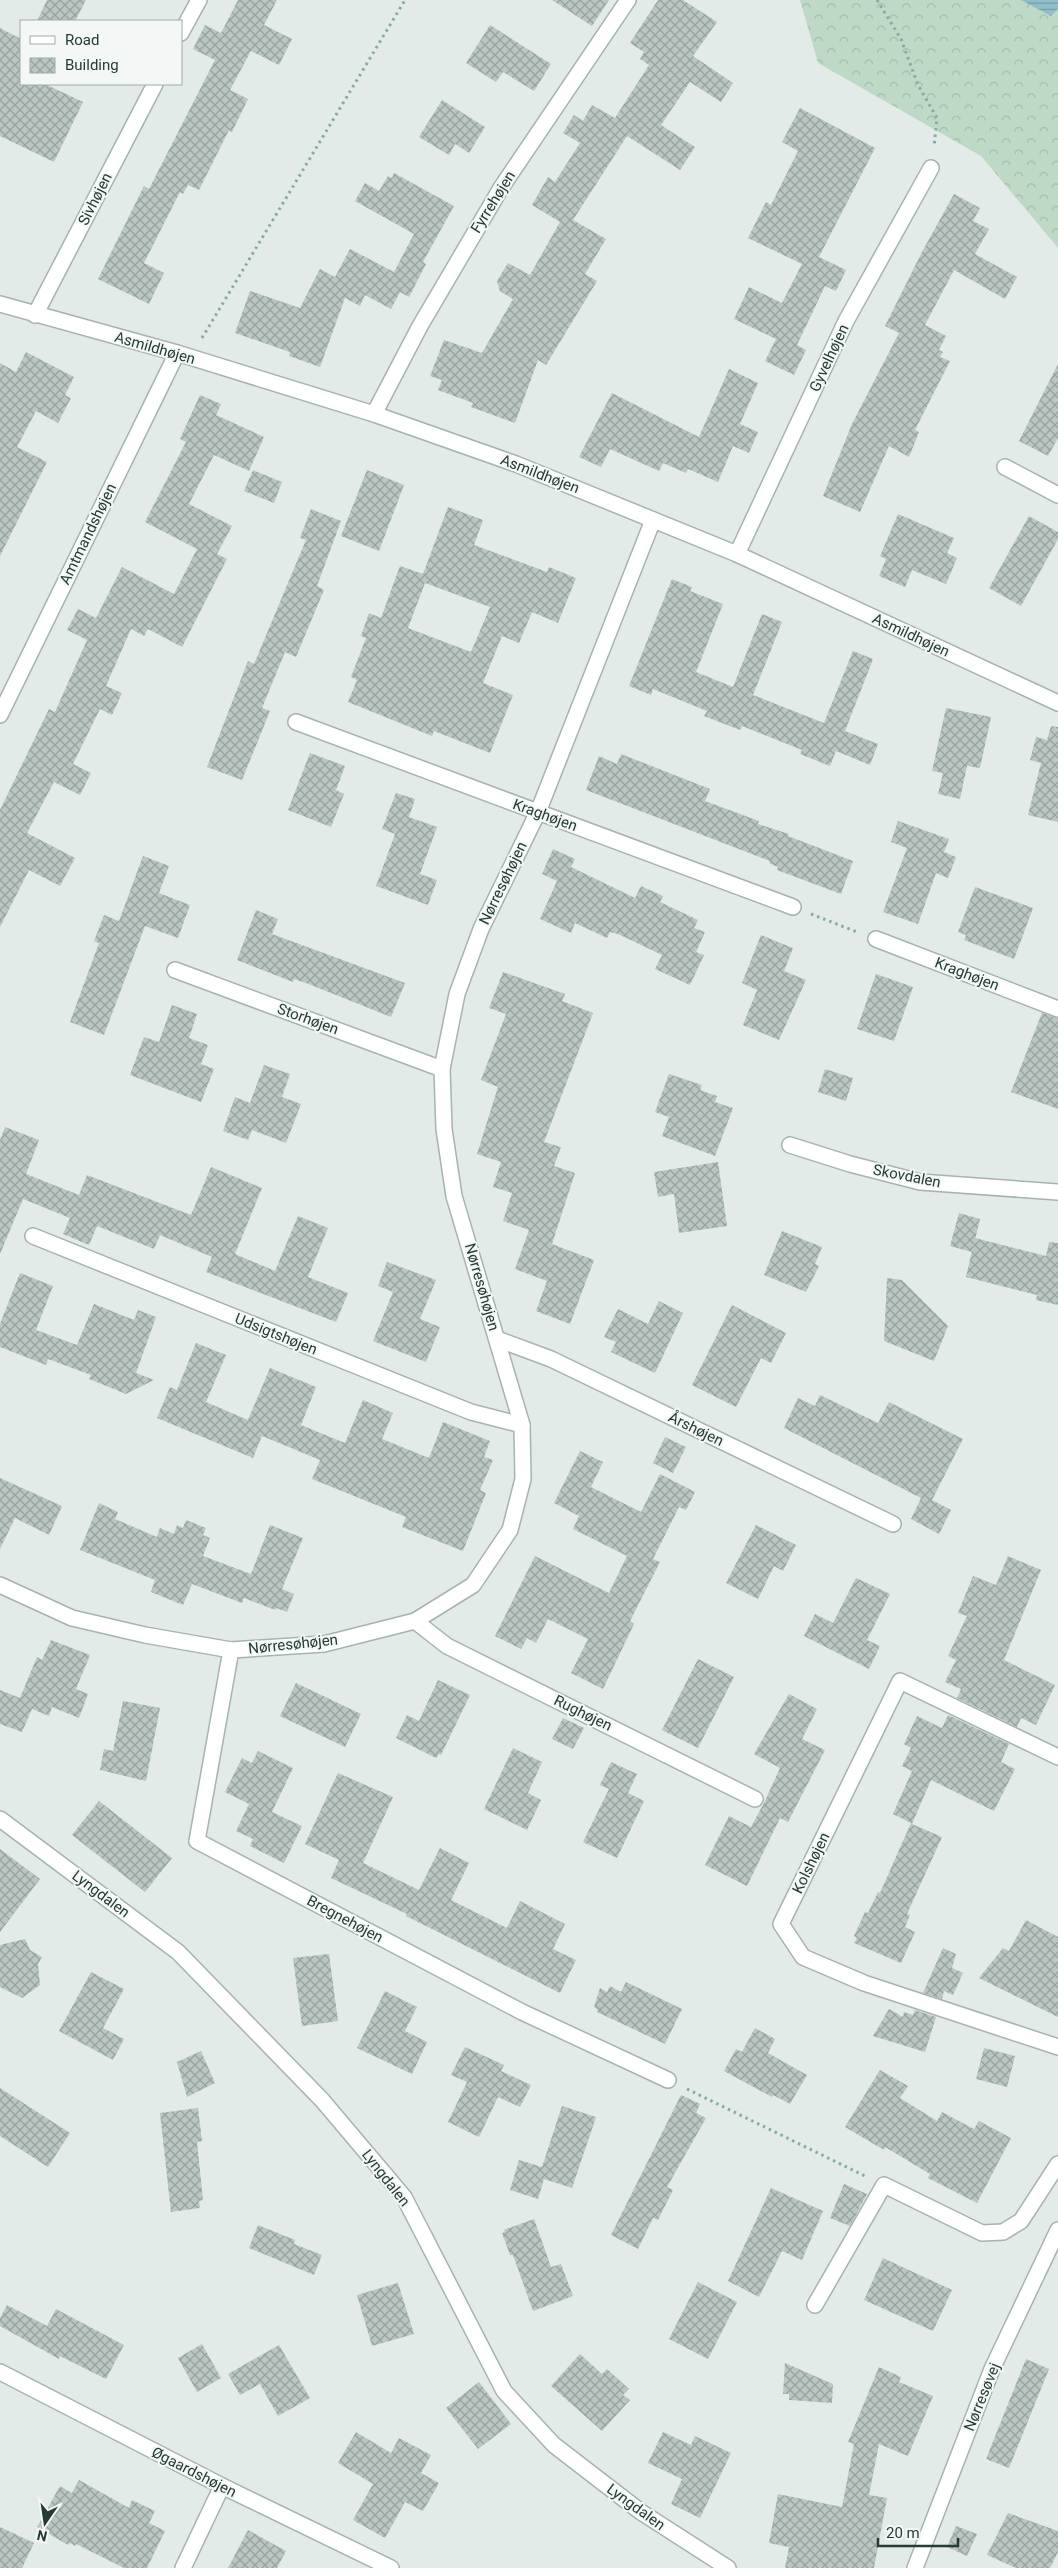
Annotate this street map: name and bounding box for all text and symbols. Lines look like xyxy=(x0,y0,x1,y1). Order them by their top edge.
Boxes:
legend xyxy=(20,20,182,85)
text: Road xyxy=(65,31,99,49)
text: Building xyxy=(65,56,119,74)
street label: Fyrrehøjen xyxy=(467,168,519,236)
street label: Sivhøjen xyxy=(74,170,116,228)
street label: Gyvelhøjen xyxy=(805,321,853,395)
street label: Asmildhøjen xyxy=(113,328,197,368)
street label: Asmildhøjen xyxy=(498,451,582,497)
street label: Amtmandshøjen xyxy=(56,481,120,587)
street label: Asmildhøjen xyxy=(870,609,952,661)
street label: Kraghøjen xyxy=(510,795,580,835)
street label: Nørresøhøjen xyxy=(475,839,531,927)
street label: Kraghøjen xyxy=(932,954,1002,994)
street label: Storhøjen xyxy=(275,1000,341,1038)
street label: Skovdalen xyxy=(872,1161,942,1191)
street label: Nørresøhøjen xyxy=(461,1241,503,1333)
street label: Udsigtshøjen xyxy=(232,1309,320,1359)
street label: Årshøjen xyxy=(665,1408,727,1450)
street label: Nørresøhøjen xyxy=(247,1630,339,1658)
street label: Rughøjen xyxy=(551,1691,615,1735)
street label: Kolshøjen xyxy=(788,1830,834,1896)
street label: Lyngdalen xyxy=(69,1867,133,1921)
street label: Bregnehøjen xyxy=(304,1891,386,1947)
street label: Lyngdalen xyxy=(358,2146,414,2210)
street label: Nørresøvej xyxy=(960,2360,1004,2434)
street label: Øgaardshøjen xyxy=(149,2443,239,2501)
street label: Lyngdalen xyxy=(603,2480,669,2534)
north arrow xyxy=(20,2498,70,2548)
scale bar xyxy=(878,2516,958,2548)
text: 20 m xyxy=(886,2524,920,2542)
text: N xyxy=(35,2527,49,2545)

